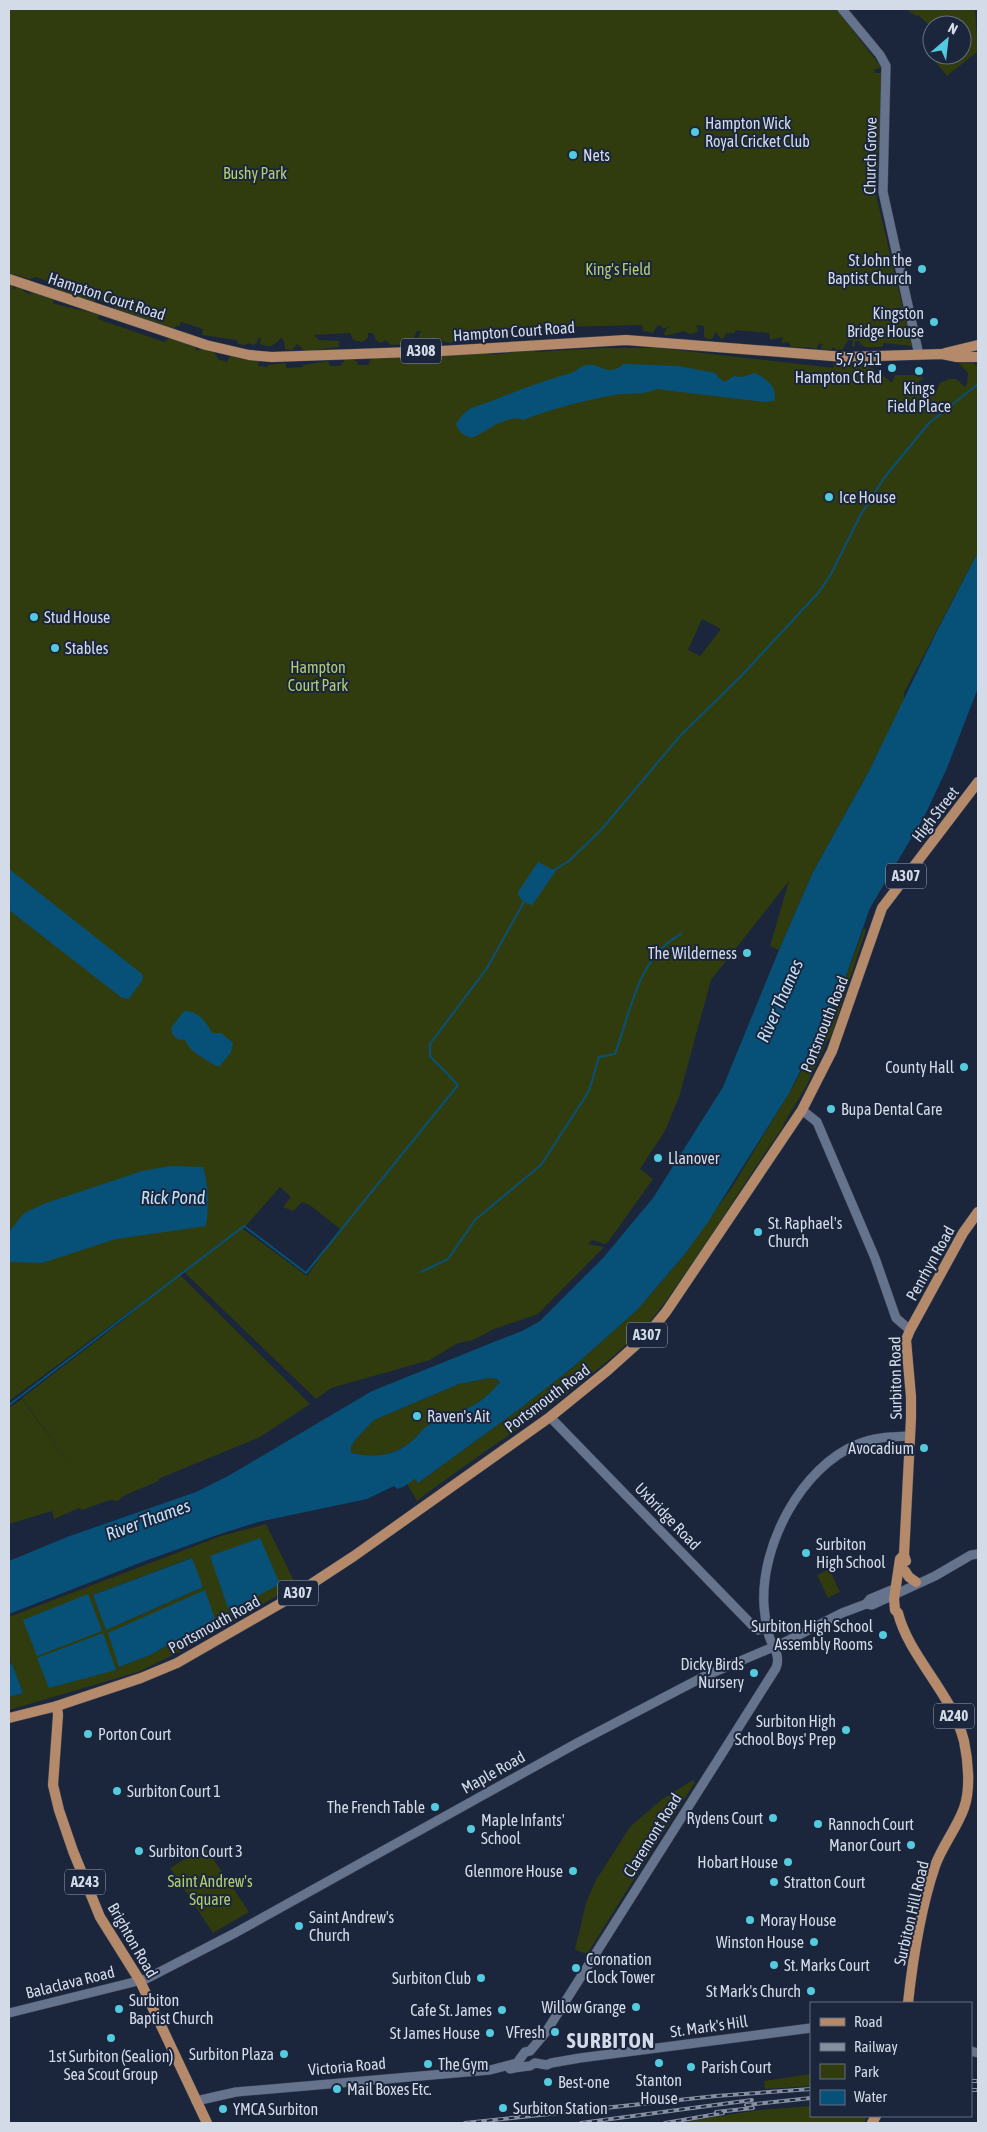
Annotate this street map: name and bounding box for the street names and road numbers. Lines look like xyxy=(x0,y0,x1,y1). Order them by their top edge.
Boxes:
street label: Church Grove xyxy=(860,117,880,195)
street label: Hampton Court Road xyxy=(46,269,168,324)
street label: Hampton Court Road xyxy=(452,318,576,345)
road number: A308 xyxy=(401,338,441,364)
street label: High Street xyxy=(908,783,963,846)
road number: A307 xyxy=(886,864,926,888)
street label: Portsmouth Road xyxy=(797,973,851,1075)
street label: Penrhyn Road xyxy=(902,1223,959,1304)
road number: A307 xyxy=(627,1322,667,1348)
street label: Surbiton Road xyxy=(885,1336,905,1420)
street label: Portsmouth Road xyxy=(501,1360,593,1436)
street label: Uxbridge Road xyxy=(631,1479,704,1554)
road number: A307 xyxy=(278,1580,318,1606)
street label: Portsmouth Road xyxy=(165,1591,263,1657)
road number: A240 xyxy=(934,1704,974,1728)
street label: Maple Road xyxy=(458,1747,528,1798)
street label: Claremont Road xyxy=(619,1790,685,1880)
street label: Surbiton Hill Road xyxy=(890,1859,932,1967)
road number: A243 xyxy=(65,1870,105,1894)
street label: Brighton Road xyxy=(104,1900,162,1981)
street label: Balaclava Road xyxy=(24,1962,116,2002)
street label: St. Mark's Hill xyxy=(669,2012,750,2040)
street label: Victoria Road xyxy=(307,2054,387,2078)

